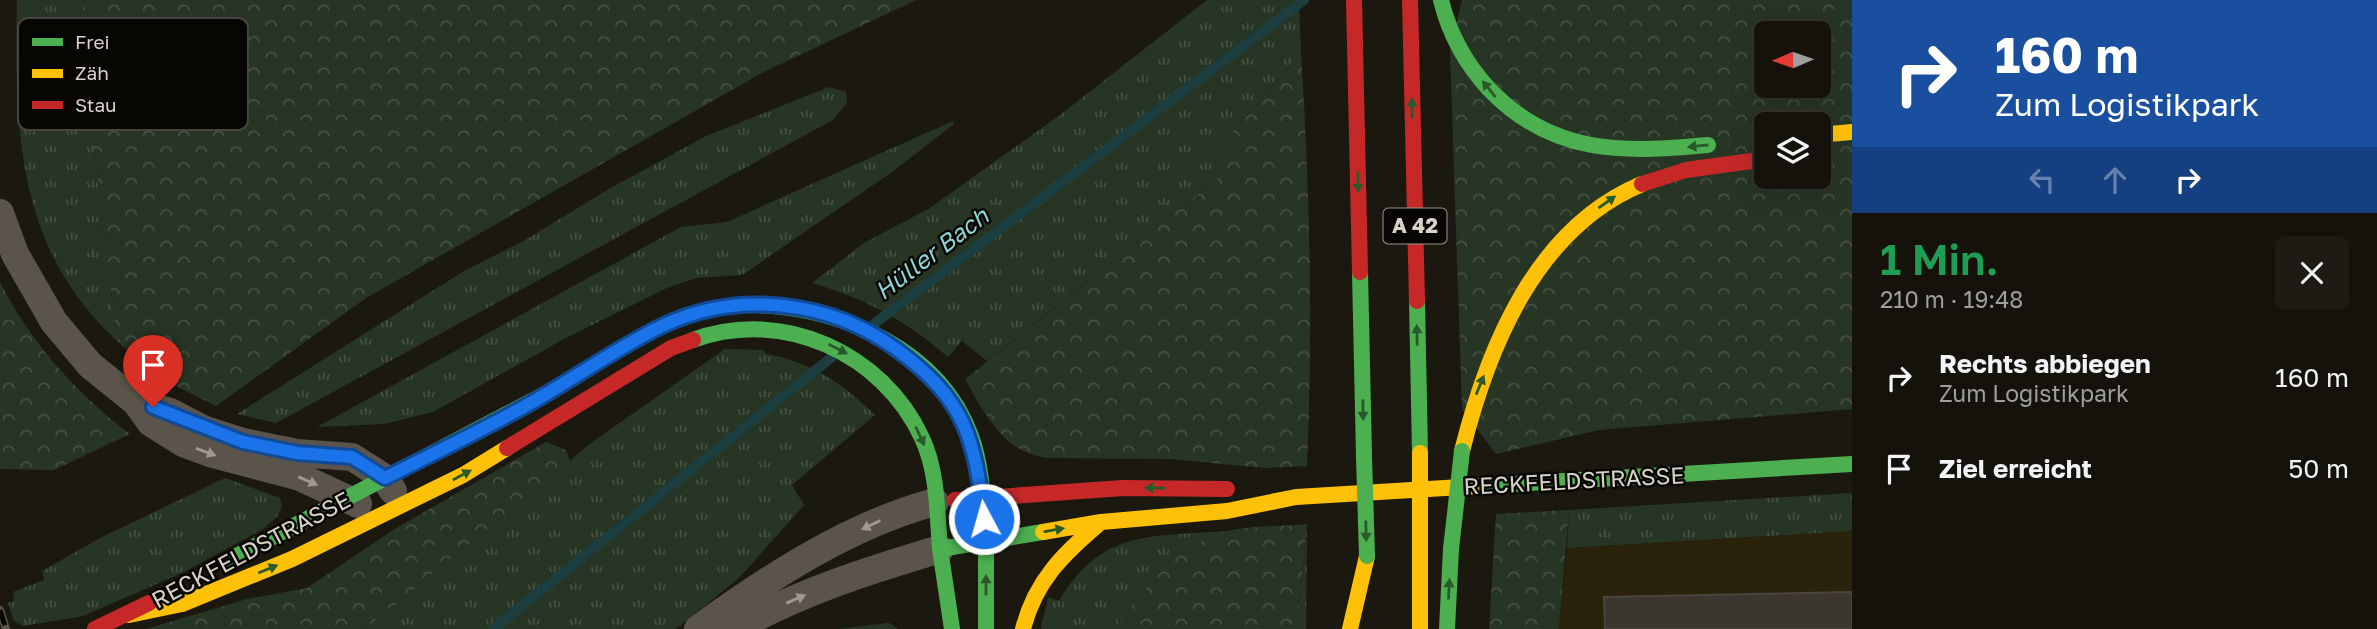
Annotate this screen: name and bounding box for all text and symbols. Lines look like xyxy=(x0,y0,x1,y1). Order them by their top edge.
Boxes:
legend xyxy=(18,18,248,130)
north arrow xyxy=(1754,21,1830,98)
map controls xyxy=(1754,21,1831,189)
text: 160 m xyxy=(1995,25,2138,84)
icon: right xyxy=(1880,28,1971,119)
text: Frei xyxy=(75,30,110,53)
text: Zäh xyxy=(75,61,109,84)
one-way arrow xyxy=(1481,81,1496,99)
text: Zum Logistikpark xyxy=(1995,85,2259,123)
text: Stau xyxy=(75,93,117,116)
one-way arrow xyxy=(1407,97,1418,119)
button: layers xyxy=(1754,112,1831,189)
one-way arrow xyxy=(1687,141,1709,152)
icon: left xyxy=(2023,161,2061,199)
icon: ahead xyxy=(2096,161,2134,199)
icon: right xyxy=(2169,161,2207,199)
one-way arrow xyxy=(1352,172,1364,194)
one-way arrow xyxy=(1598,195,1616,209)
water label: Hüller Bach xyxy=(869,200,995,305)
road number: A 42 xyxy=(1384,208,1446,244)
text: 1 Min. xyxy=(1880,234,1998,284)
button: close xyxy=(2275,236,2349,310)
text: 210 m · 19:48 xyxy=(1880,285,2023,313)
one-way arrow xyxy=(1412,324,1423,346)
pin xyxy=(123,335,183,407)
one-way arrow xyxy=(828,343,848,355)
icon: arrive xyxy=(134,346,172,384)
text: Rechts abbiegen xyxy=(1939,348,2151,379)
icon: right xyxy=(1880,359,1918,397)
text: 160 m xyxy=(2275,362,2349,393)
one-way arrow xyxy=(1474,375,1485,396)
text: Zum Logistikpark xyxy=(1939,379,2129,407)
one-way arrow xyxy=(1357,399,1369,421)
one-way arrow xyxy=(914,426,926,446)
one-way arrow xyxy=(196,447,217,458)
icon: arrive xyxy=(1880,450,1918,488)
text: Ziel erreicht xyxy=(1939,453,2092,484)
text: 50 m xyxy=(2288,453,2349,484)
street label: RECKFELDSTRASSE xyxy=(1463,460,1685,500)
one-way arrow xyxy=(453,469,473,481)
one-way arrow xyxy=(298,475,318,487)
position arrow xyxy=(947,482,1021,556)
one-way arrow xyxy=(1143,482,1165,494)
street label: RECKFELDSTRASSE xyxy=(146,485,355,613)
one-way arrow xyxy=(861,519,881,531)
one-way arrow xyxy=(1360,520,1372,542)
one-way arrow xyxy=(1043,524,1065,535)
one-way arrow xyxy=(258,563,279,574)
one-way arrow xyxy=(980,574,992,596)
one-way arrow xyxy=(1444,578,1455,600)
one-way arrow xyxy=(786,593,807,604)

